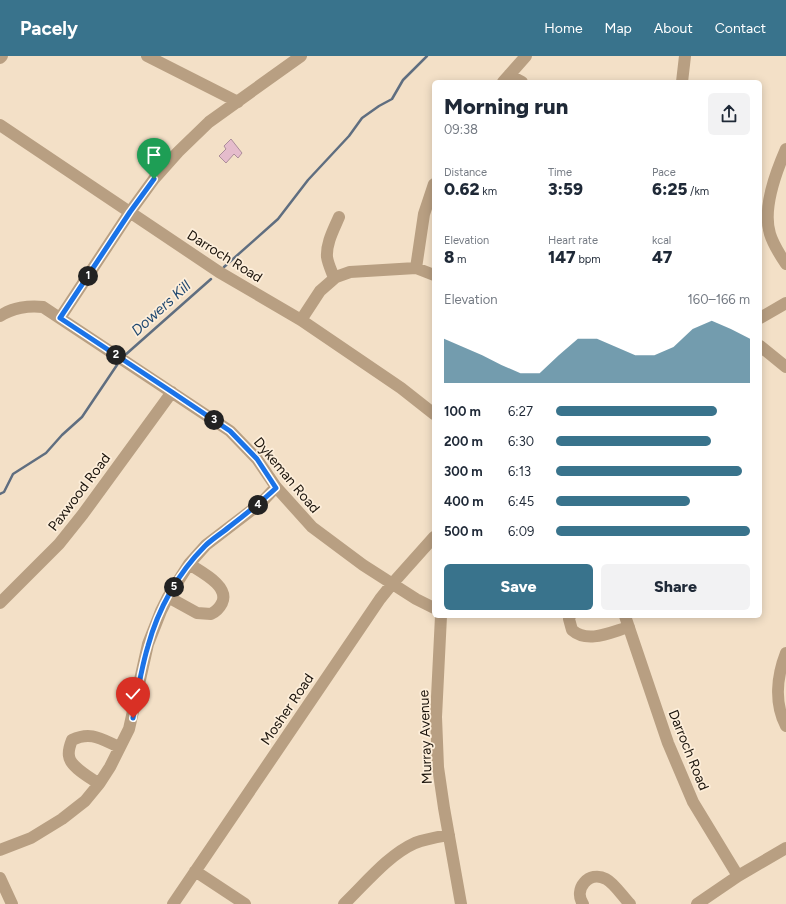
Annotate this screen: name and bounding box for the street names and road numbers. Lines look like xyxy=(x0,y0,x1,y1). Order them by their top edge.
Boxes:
street label: Darroch Road xyxy=(184,227,265,286)
street label: Dykeman Road xyxy=(250,434,323,517)
street label: Paxwood Road xyxy=(45,450,114,534)
street label: Mosher Road xyxy=(257,670,317,748)
street label: Murray Avenue xyxy=(415,689,436,784)
street label: Darroch Road xyxy=(665,707,712,793)

